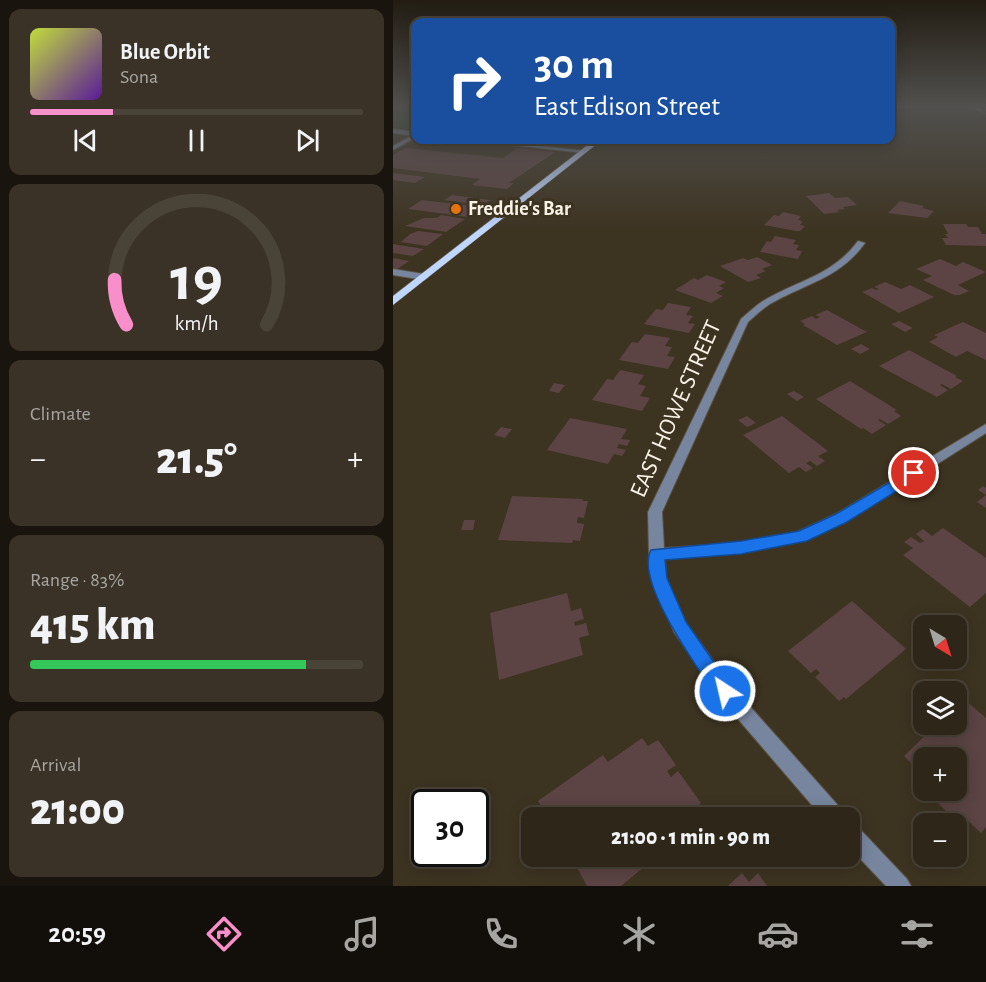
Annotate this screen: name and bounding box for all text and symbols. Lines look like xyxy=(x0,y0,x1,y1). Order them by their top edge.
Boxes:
text: Blue Orbit xyxy=(120,41,210,63)
icon: right xyxy=(435,42,513,120)
text: 30 m xyxy=(534,44,614,86)
text: Sona xyxy=(120,67,158,87)
text: East Edison Street xyxy=(534,93,720,120)
icon: previous xyxy=(69,124,102,157)
icon: pause xyxy=(180,124,213,157)
icon: next xyxy=(291,124,324,157)
place label: Freddie's Bar xyxy=(468,199,571,219)
marker: Freddie's Bar xyxy=(449,202,463,216)
text: 19 xyxy=(170,249,223,311)
text: km/h xyxy=(174,313,219,334)
street label: EAST HOWE STREET xyxy=(626,317,726,501)
text: Climate xyxy=(30,404,91,424)
text: 21.5° xyxy=(156,437,237,482)
text: − xyxy=(30,443,46,476)
text: + xyxy=(347,443,363,476)
pin xyxy=(888,447,939,498)
icon: arrive xyxy=(897,456,930,489)
text: Range · 83% xyxy=(30,570,124,590)
text: 415 km xyxy=(30,603,155,648)
north arrow xyxy=(913,615,967,669)
map controls xyxy=(913,615,967,867)
position arrow xyxy=(693,659,757,723)
button: layers xyxy=(913,681,967,735)
button: + xyxy=(913,747,967,801)
text: Arrival xyxy=(30,755,81,775)
text: 21:00 xyxy=(30,788,125,833)
speed limit sign: 30 xyxy=(411,789,489,867)
button: − xyxy=(913,813,967,867)
text: 21:00 · 1 min · 90 m xyxy=(611,826,770,848)
icon: directions xyxy=(203,913,245,955)
icon: music xyxy=(341,913,383,955)
icon: phone xyxy=(480,913,522,955)
icon: climate xyxy=(618,913,660,955)
icon: car xyxy=(757,913,799,955)
icon: filters xyxy=(896,913,938,955)
text: 20:59 xyxy=(48,920,106,947)

